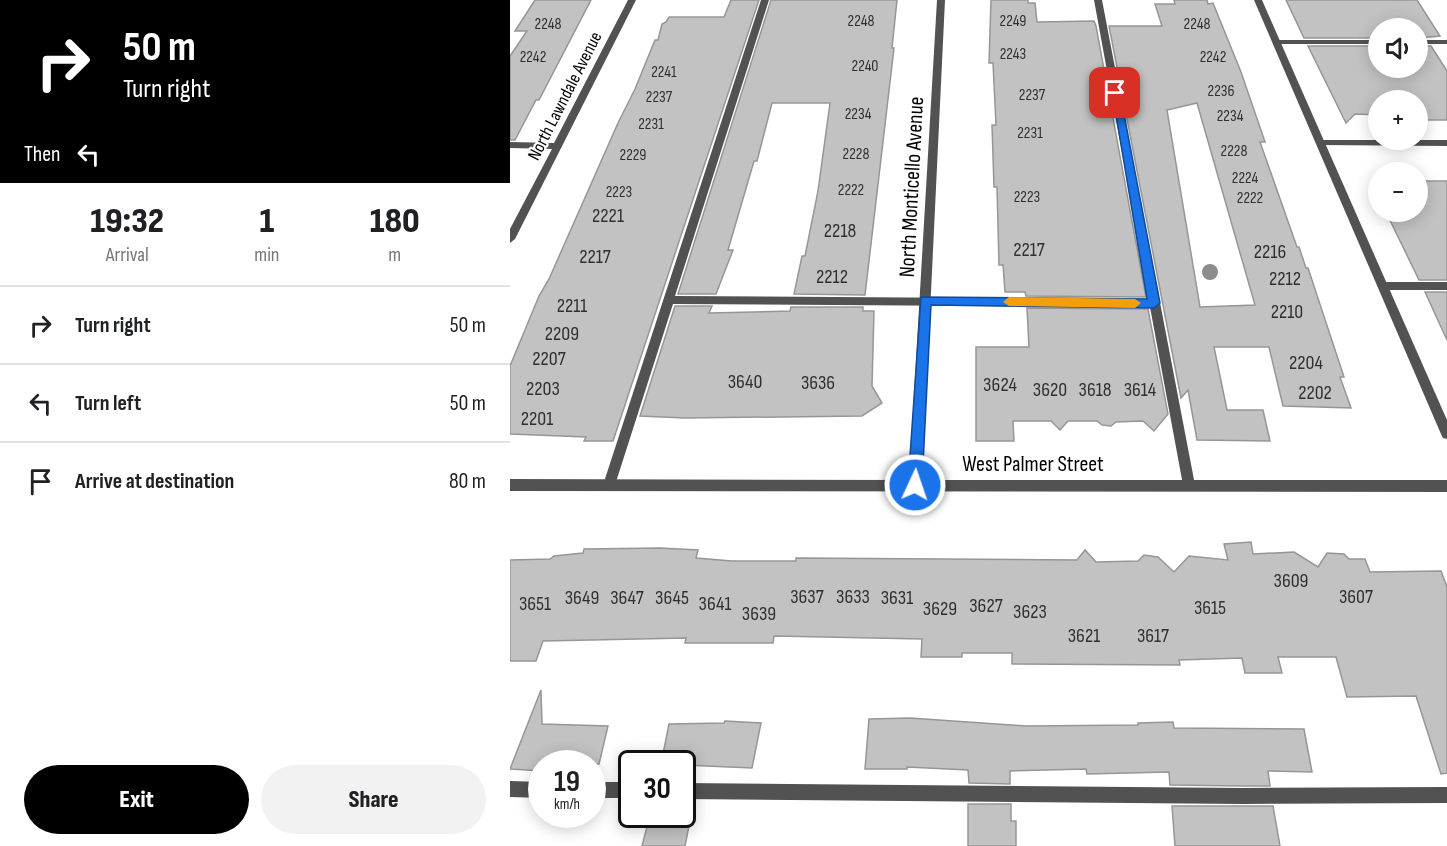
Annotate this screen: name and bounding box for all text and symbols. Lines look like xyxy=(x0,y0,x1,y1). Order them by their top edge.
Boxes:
house number: 2248 xyxy=(848,12,874,31)
house number: 2249 xyxy=(1000,12,1026,31)
house number: 2248 xyxy=(535,15,561,34)
house number: 2248 xyxy=(1184,15,1210,34)
map controls xyxy=(1368,18,1428,222)
button: sound xyxy=(1368,18,1428,78)
text: 50 m xyxy=(123,22,196,73)
icon: right xyxy=(24,24,102,102)
street label: North Lawndale Avenue xyxy=(524,28,606,164)
house number: 2243 xyxy=(1000,45,1026,64)
house number: 2242 xyxy=(520,48,546,67)
house number: 2242 xyxy=(1200,48,1226,67)
house number: 2240 xyxy=(852,57,878,76)
house number: 2241 xyxy=(651,63,677,82)
pin xyxy=(1089,67,1140,118)
text: Turn right xyxy=(123,73,210,105)
icon: arrive xyxy=(1098,76,1131,109)
house number: 2236 xyxy=(1208,82,1234,101)
house number: 2237 xyxy=(1019,86,1046,105)
house number: 2237 xyxy=(646,88,673,107)
button: + xyxy=(1368,90,1428,150)
street label: North Monticello Avenue xyxy=(894,96,930,278)
house number: 2234 xyxy=(845,105,872,124)
house number: 2234 xyxy=(1217,107,1244,126)
house number: 2231 xyxy=(638,115,664,134)
house number: 2231 xyxy=(1017,124,1043,143)
icon: left xyxy=(72,138,105,171)
text: Then xyxy=(24,141,60,168)
house number: 2228 xyxy=(1221,142,1247,161)
house number: 2228 xyxy=(843,145,869,164)
house number: 2229 xyxy=(620,146,646,165)
button: − xyxy=(1368,162,1428,222)
house number: 2224 xyxy=(1232,169,1259,188)
house number: 2222 xyxy=(838,181,864,200)
house number: 2223 xyxy=(606,183,632,202)
house number: 2223 xyxy=(1014,188,1040,207)
house number: 2222 xyxy=(1237,189,1263,208)
text: 19:32 xyxy=(90,200,164,243)
text: 1 xyxy=(259,200,274,243)
text: 180 xyxy=(370,200,420,243)
house number: 2221 xyxy=(592,204,624,228)
house number: 2218 xyxy=(824,219,856,243)
house number: 2217 xyxy=(1013,238,1045,262)
house number: 2216 xyxy=(1254,240,1286,264)
text: Arrival xyxy=(106,243,149,267)
text: min xyxy=(254,243,279,267)
text: m xyxy=(388,243,401,267)
house number: 2217 xyxy=(579,245,611,269)
house number: 2212 xyxy=(816,265,848,289)
house number: 2212 xyxy=(1269,267,1301,291)
house number: 2211 xyxy=(557,294,587,318)
house number: 2210 xyxy=(1271,300,1303,324)
icon: right xyxy=(24,309,57,342)
text: Turn right xyxy=(75,312,151,339)
text: 50 m xyxy=(450,312,486,339)
house number: 2209 xyxy=(545,322,579,346)
house number: 2207 xyxy=(532,347,566,371)
house number: 2204 xyxy=(1289,351,1323,375)
house number: 3640 xyxy=(728,370,762,394)
house number: 3636 xyxy=(801,371,835,395)
house number: 3624 xyxy=(983,373,1017,397)
house number: 2203 xyxy=(526,377,560,401)
house number: 3620 xyxy=(1033,378,1067,402)
house number: 3618 xyxy=(1079,378,1111,402)
house number: 3614 xyxy=(1124,378,1156,402)
house number: 2202 xyxy=(1298,381,1332,405)
icon: left xyxy=(24,387,57,420)
text: Turn left xyxy=(75,390,141,417)
text: 50 m xyxy=(450,390,486,417)
house number: 2201 xyxy=(521,407,553,431)
street label: West Palmer Street xyxy=(962,451,1104,478)
position arrow xyxy=(883,453,947,517)
icon: arrive xyxy=(24,465,57,498)
text: Arrive at destination xyxy=(75,468,234,495)
text: 80 m xyxy=(449,468,486,495)
house number: 3609 xyxy=(1274,569,1308,593)
house number: 3637 xyxy=(790,585,824,609)
house number: 3633 xyxy=(836,585,870,609)
house number: 3607 xyxy=(1339,585,1373,609)
house number: 3649 xyxy=(565,586,599,610)
house number: 3647 xyxy=(610,586,644,610)
house number: 3645 xyxy=(655,586,689,610)
house number: 3631 xyxy=(881,586,913,610)
house number: 3651 xyxy=(519,592,551,616)
house number: 3641 xyxy=(699,592,731,616)
house number: 3627 xyxy=(969,594,1003,618)
house number: 3615 xyxy=(1194,596,1226,620)
house number: 3629 xyxy=(923,597,957,621)
house number: 3623 xyxy=(1013,600,1047,624)
house number: 3639 xyxy=(742,602,776,626)
house number: 3621 xyxy=(1068,624,1100,648)
house number: 3617 xyxy=(1137,624,1169,648)
speed limit sign: 30 xyxy=(618,750,696,828)
text: 19 xyxy=(554,764,580,800)
button: Exit xyxy=(24,765,249,834)
button: Share xyxy=(261,765,486,834)
text: km/h xyxy=(554,795,580,814)

